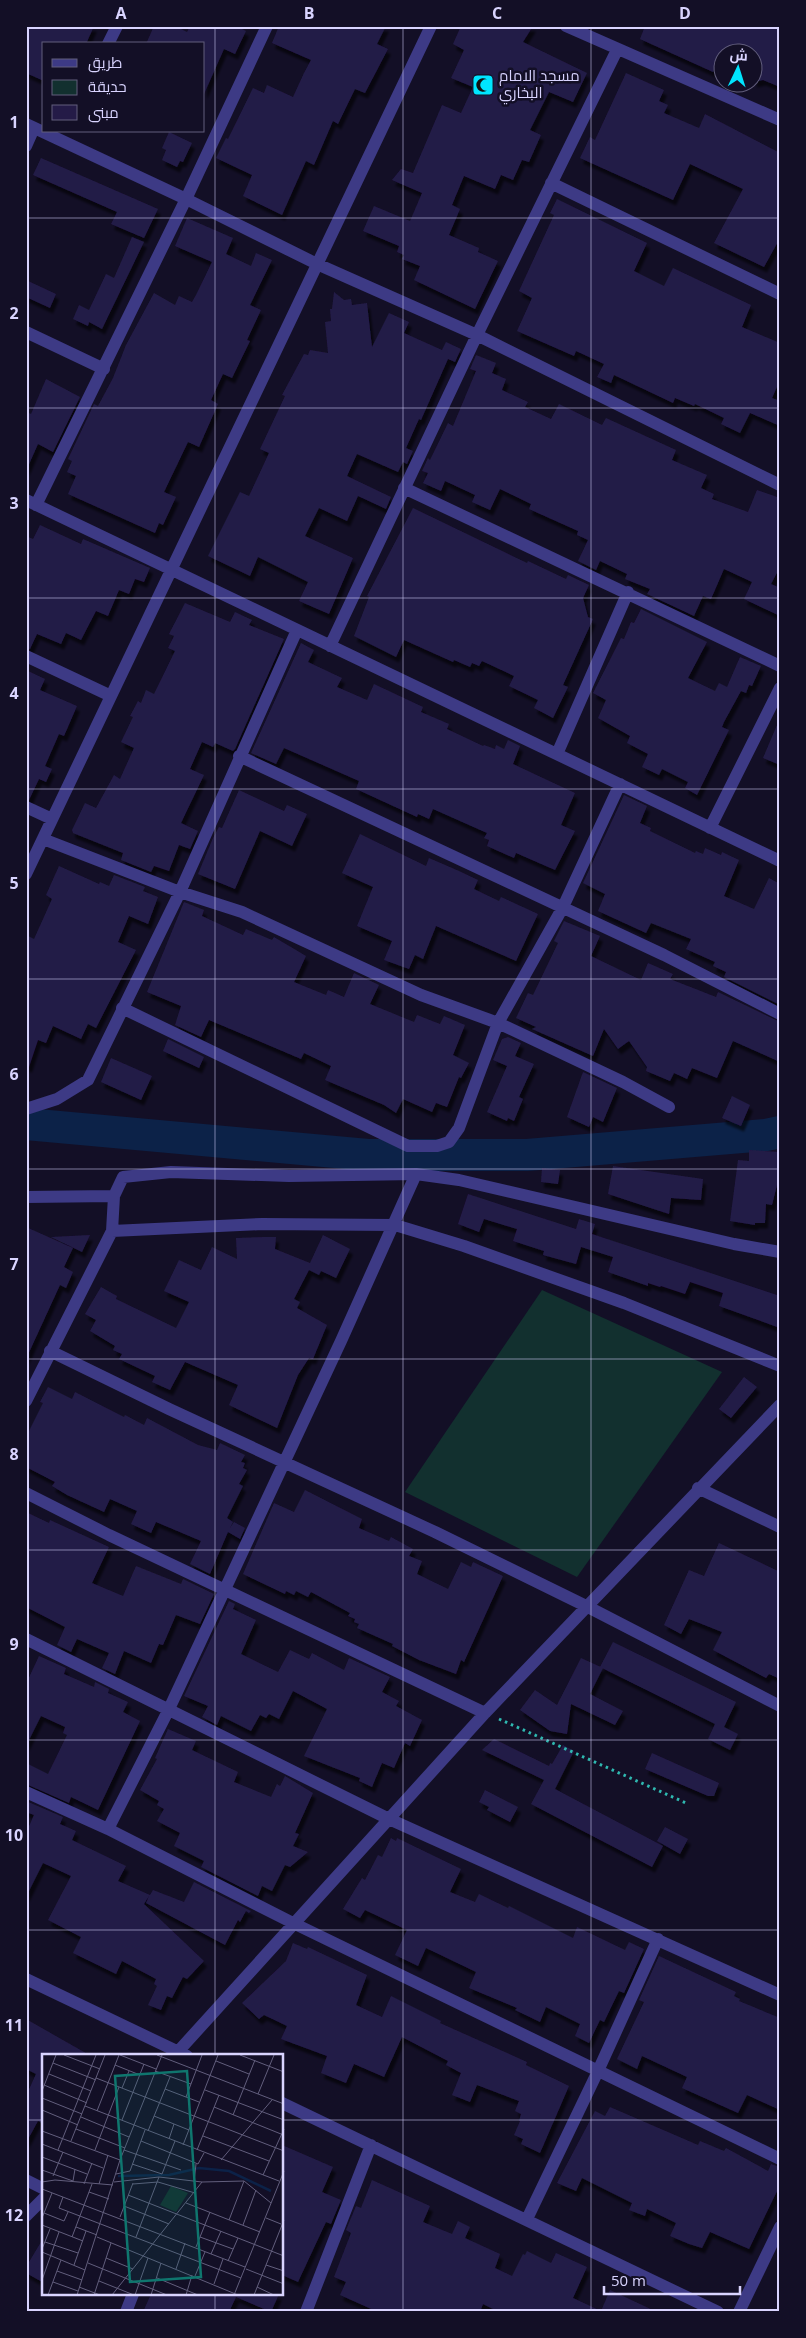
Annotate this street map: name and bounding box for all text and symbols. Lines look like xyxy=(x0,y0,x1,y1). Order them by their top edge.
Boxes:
text: A xyxy=(115,2,127,24)
text: B xyxy=(304,2,314,24)
text: C xyxy=(492,2,502,24)
text: D xyxy=(679,2,691,24)
legend xyxy=(42,42,205,132)
north arrow xyxy=(714,42,764,92)
text: ش xyxy=(729,44,749,65)
text: طريق xyxy=(88,52,122,73)
place label: مسجد الامام البخاري xyxy=(499,65,580,105)
mosque icon: مسجد الامام البخاري xyxy=(471,73,495,97)
text: حديقة xyxy=(88,76,127,96)
text: مبنى xyxy=(88,102,119,123)
text: 1 xyxy=(9,111,19,133)
text: 2 xyxy=(9,302,19,324)
text: 3 xyxy=(9,492,19,514)
text: 4 xyxy=(9,682,19,704)
text: 5 xyxy=(9,872,19,894)
text: 6 xyxy=(9,1063,19,1085)
text: 7 xyxy=(9,1253,19,1275)
text: 8 xyxy=(9,1443,19,1465)
text: 9 xyxy=(9,1633,19,1655)
text: 10 xyxy=(5,1824,23,1846)
text: 11 xyxy=(5,2014,23,2036)
inset map xyxy=(42,2054,284,2296)
text: 12 xyxy=(5,2204,23,2226)
scale bar xyxy=(604,2263,740,2295)
text: 50 m xyxy=(611,2270,646,2290)

